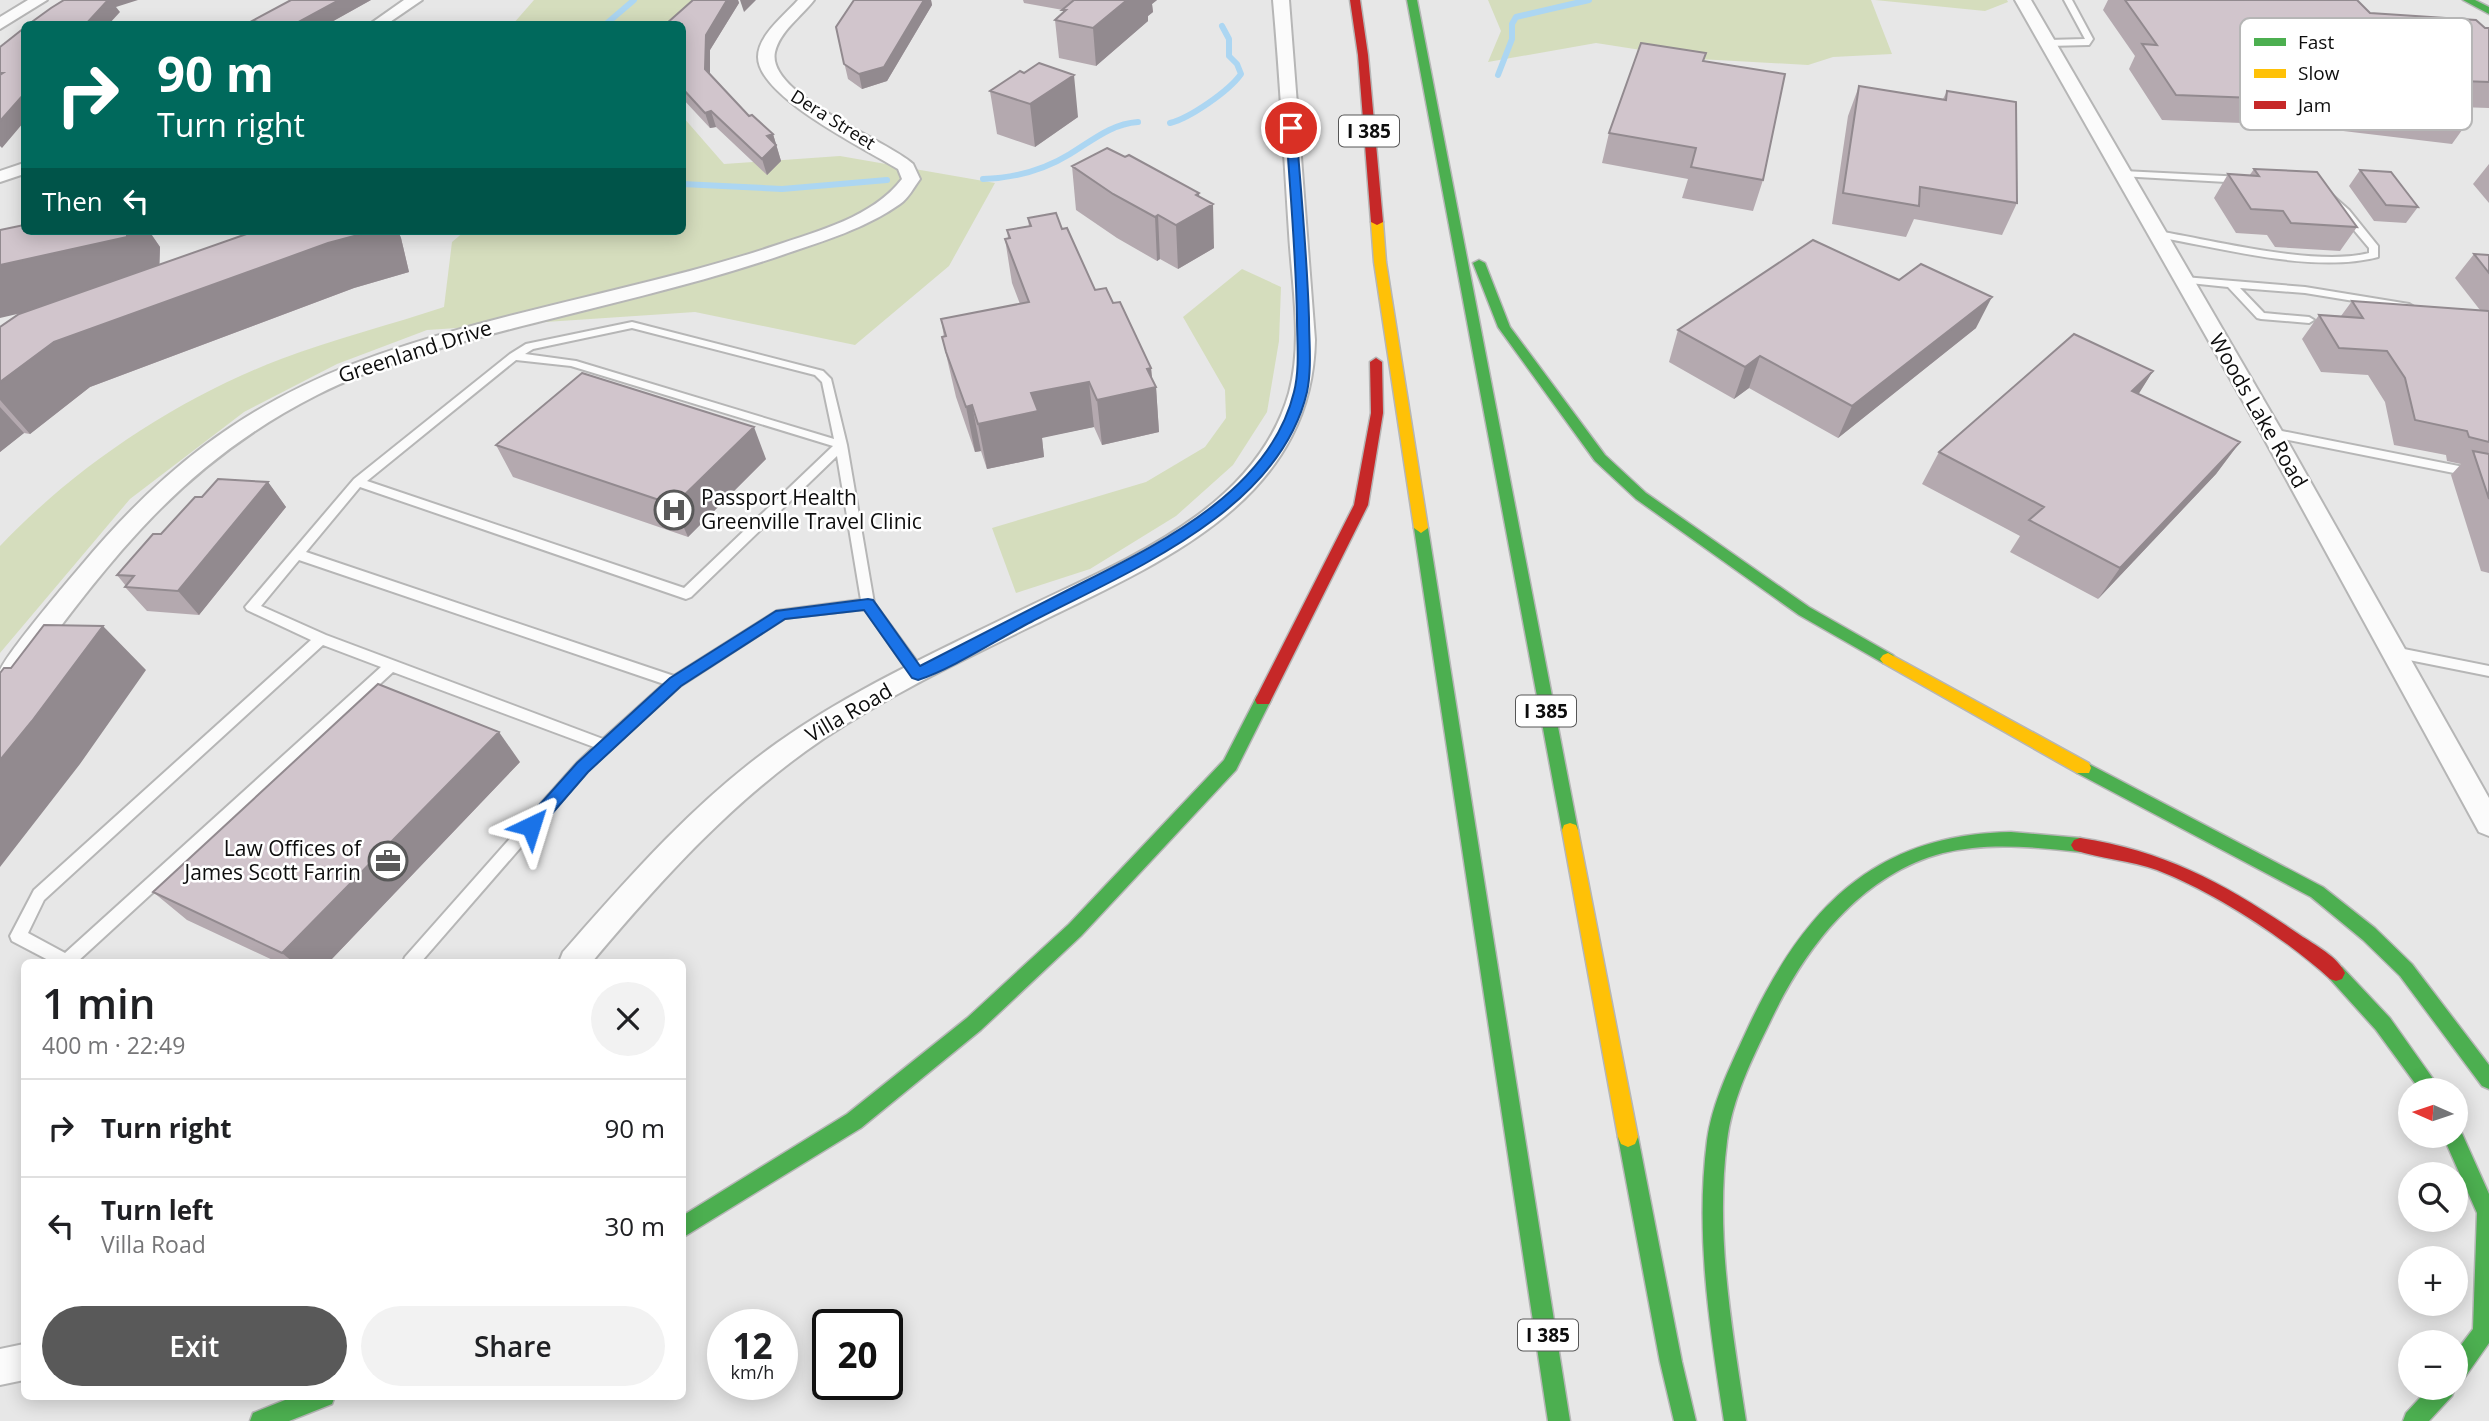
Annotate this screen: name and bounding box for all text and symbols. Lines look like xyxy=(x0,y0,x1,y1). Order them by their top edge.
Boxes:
legend xyxy=(2240,18,2472,130)
text: Fast xyxy=(2298,29,2334,55)
text: 90 m xyxy=(157,40,274,106)
icon: right xyxy=(42,49,133,140)
text: Slow xyxy=(2298,60,2340,86)
street label: Dera Street xyxy=(787,84,880,155)
text: Jam xyxy=(2296,92,2331,118)
pin xyxy=(1261,98,1321,158)
text: Turn right xyxy=(157,103,305,146)
icon: arrive xyxy=(1272,109,1310,147)
road number: I 385 xyxy=(1339,116,1399,146)
icon: left xyxy=(117,182,155,220)
text: Then xyxy=(42,183,103,219)
street label: Greenland Drive xyxy=(334,313,495,389)
street label: Woods Lake Road xyxy=(2203,328,2314,493)
place label: Passport Health Greenville Travel Clinic xyxy=(701,483,922,535)
hospital icon: Passport Health Greenville Travel Clinic xyxy=(653,489,695,531)
street label: Villa Road xyxy=(800,676,897,748)
road number: I 385 xyxy=(1516,696,1576,726)
position arrow xyxy=(494,789,568,863)
place label: Law Offices of James Scott Farrin xyxy=(183,834,363,886)
office icon: Law Offices of James Scott Farrin xyxy=(367,840,409,882)
text: 1 min xyxy=(42,974,155,1031)
button: close xyxy=(591,982,665,1056)
text: 400 m · 22:49 xyxy=(42,1029,185,1061)
north arrow xyxy=(2398,1078,2468,1148)
map controls xyxy=(2398,1078,2468,1400)
icon: right xyxy=(42,1109,80,1147)
text: Turn right xyxy=(101,1110,232,1146)
text: 90 m xyxy=(604,1110,665,1146)
button: search xyxy=(2398,1162,2468,1232)
text: Turn left xyxy=(101,1192,213,1228)
icon: left xyxy=(42,1207,80,1245)
text: 30 m xyxy=(604,1208,665,1244)
text: Villa Road xyxy=(101,1228,206,1260)
button: + xyxy=(2398,1246,2468,1316)
button: Exit xyxy=(42,1306,347,1386)
button: Share xyxy=(361,1306,665,1386)
speed limit sign: 20 xyxy=(812,1309,903,1400)
road number: I 385 xyxy=(1518,1320,1578,1350)
text: 12 xyxy=(732,1322,773,1369)
button: − xyxy=(2398,1330,2468,1400)
text: km/h xyxy=(731,1360,774,1384)

